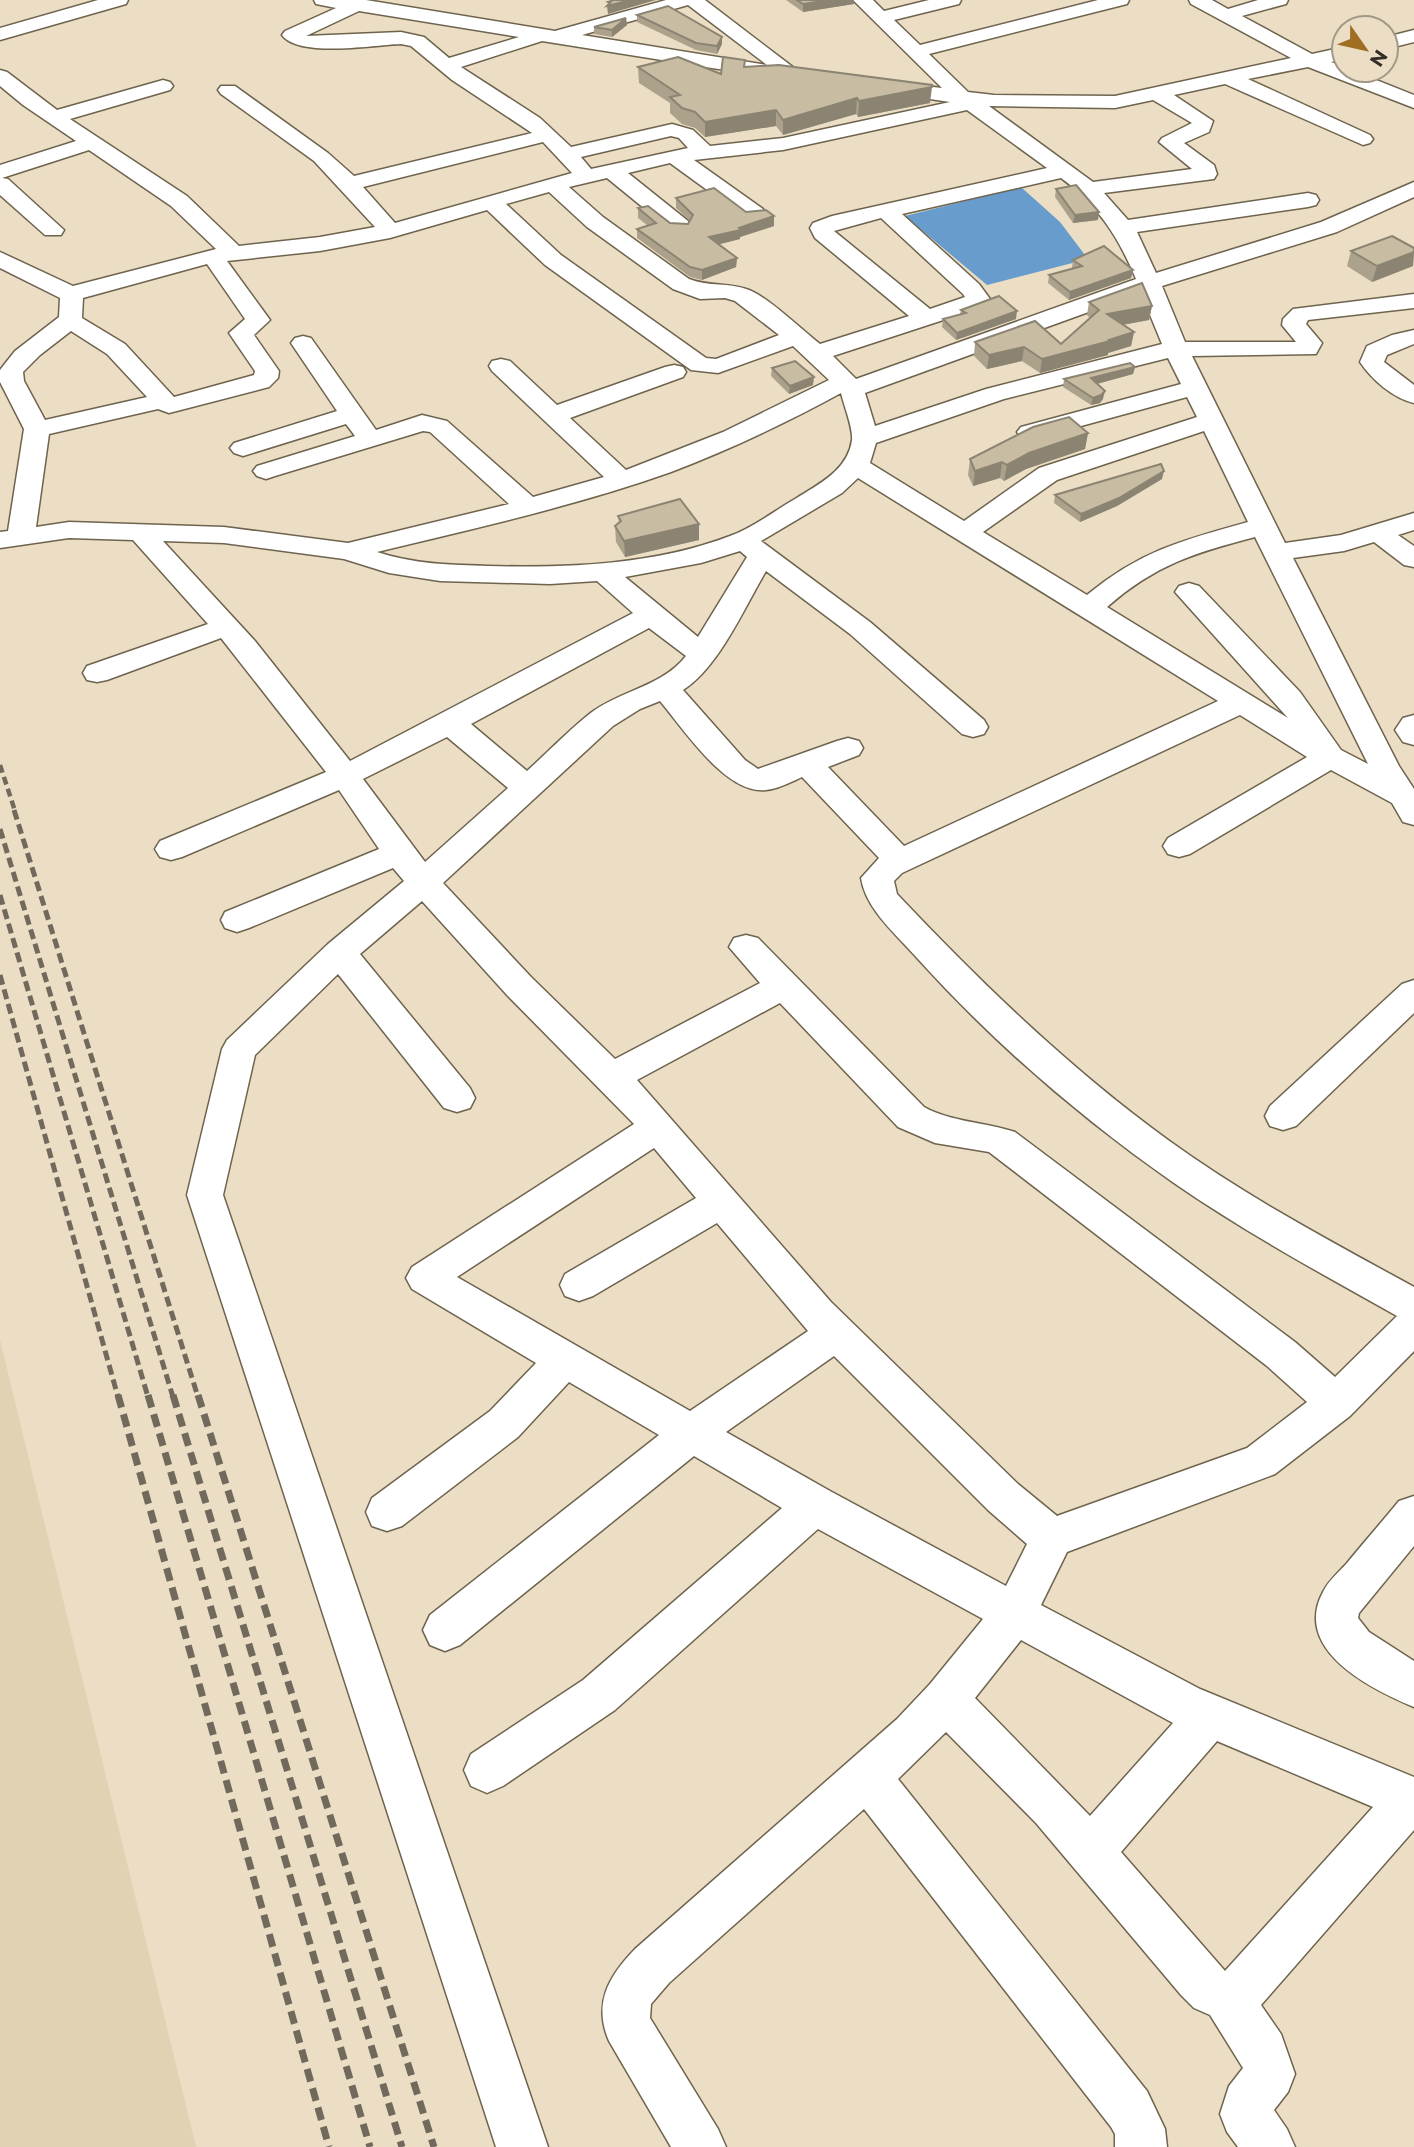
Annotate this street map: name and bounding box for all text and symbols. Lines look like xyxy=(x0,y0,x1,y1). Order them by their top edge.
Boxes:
north arrow xyxy=(1330,14,1400,84)
text: N xyxy=(1365,45,1393,71)

